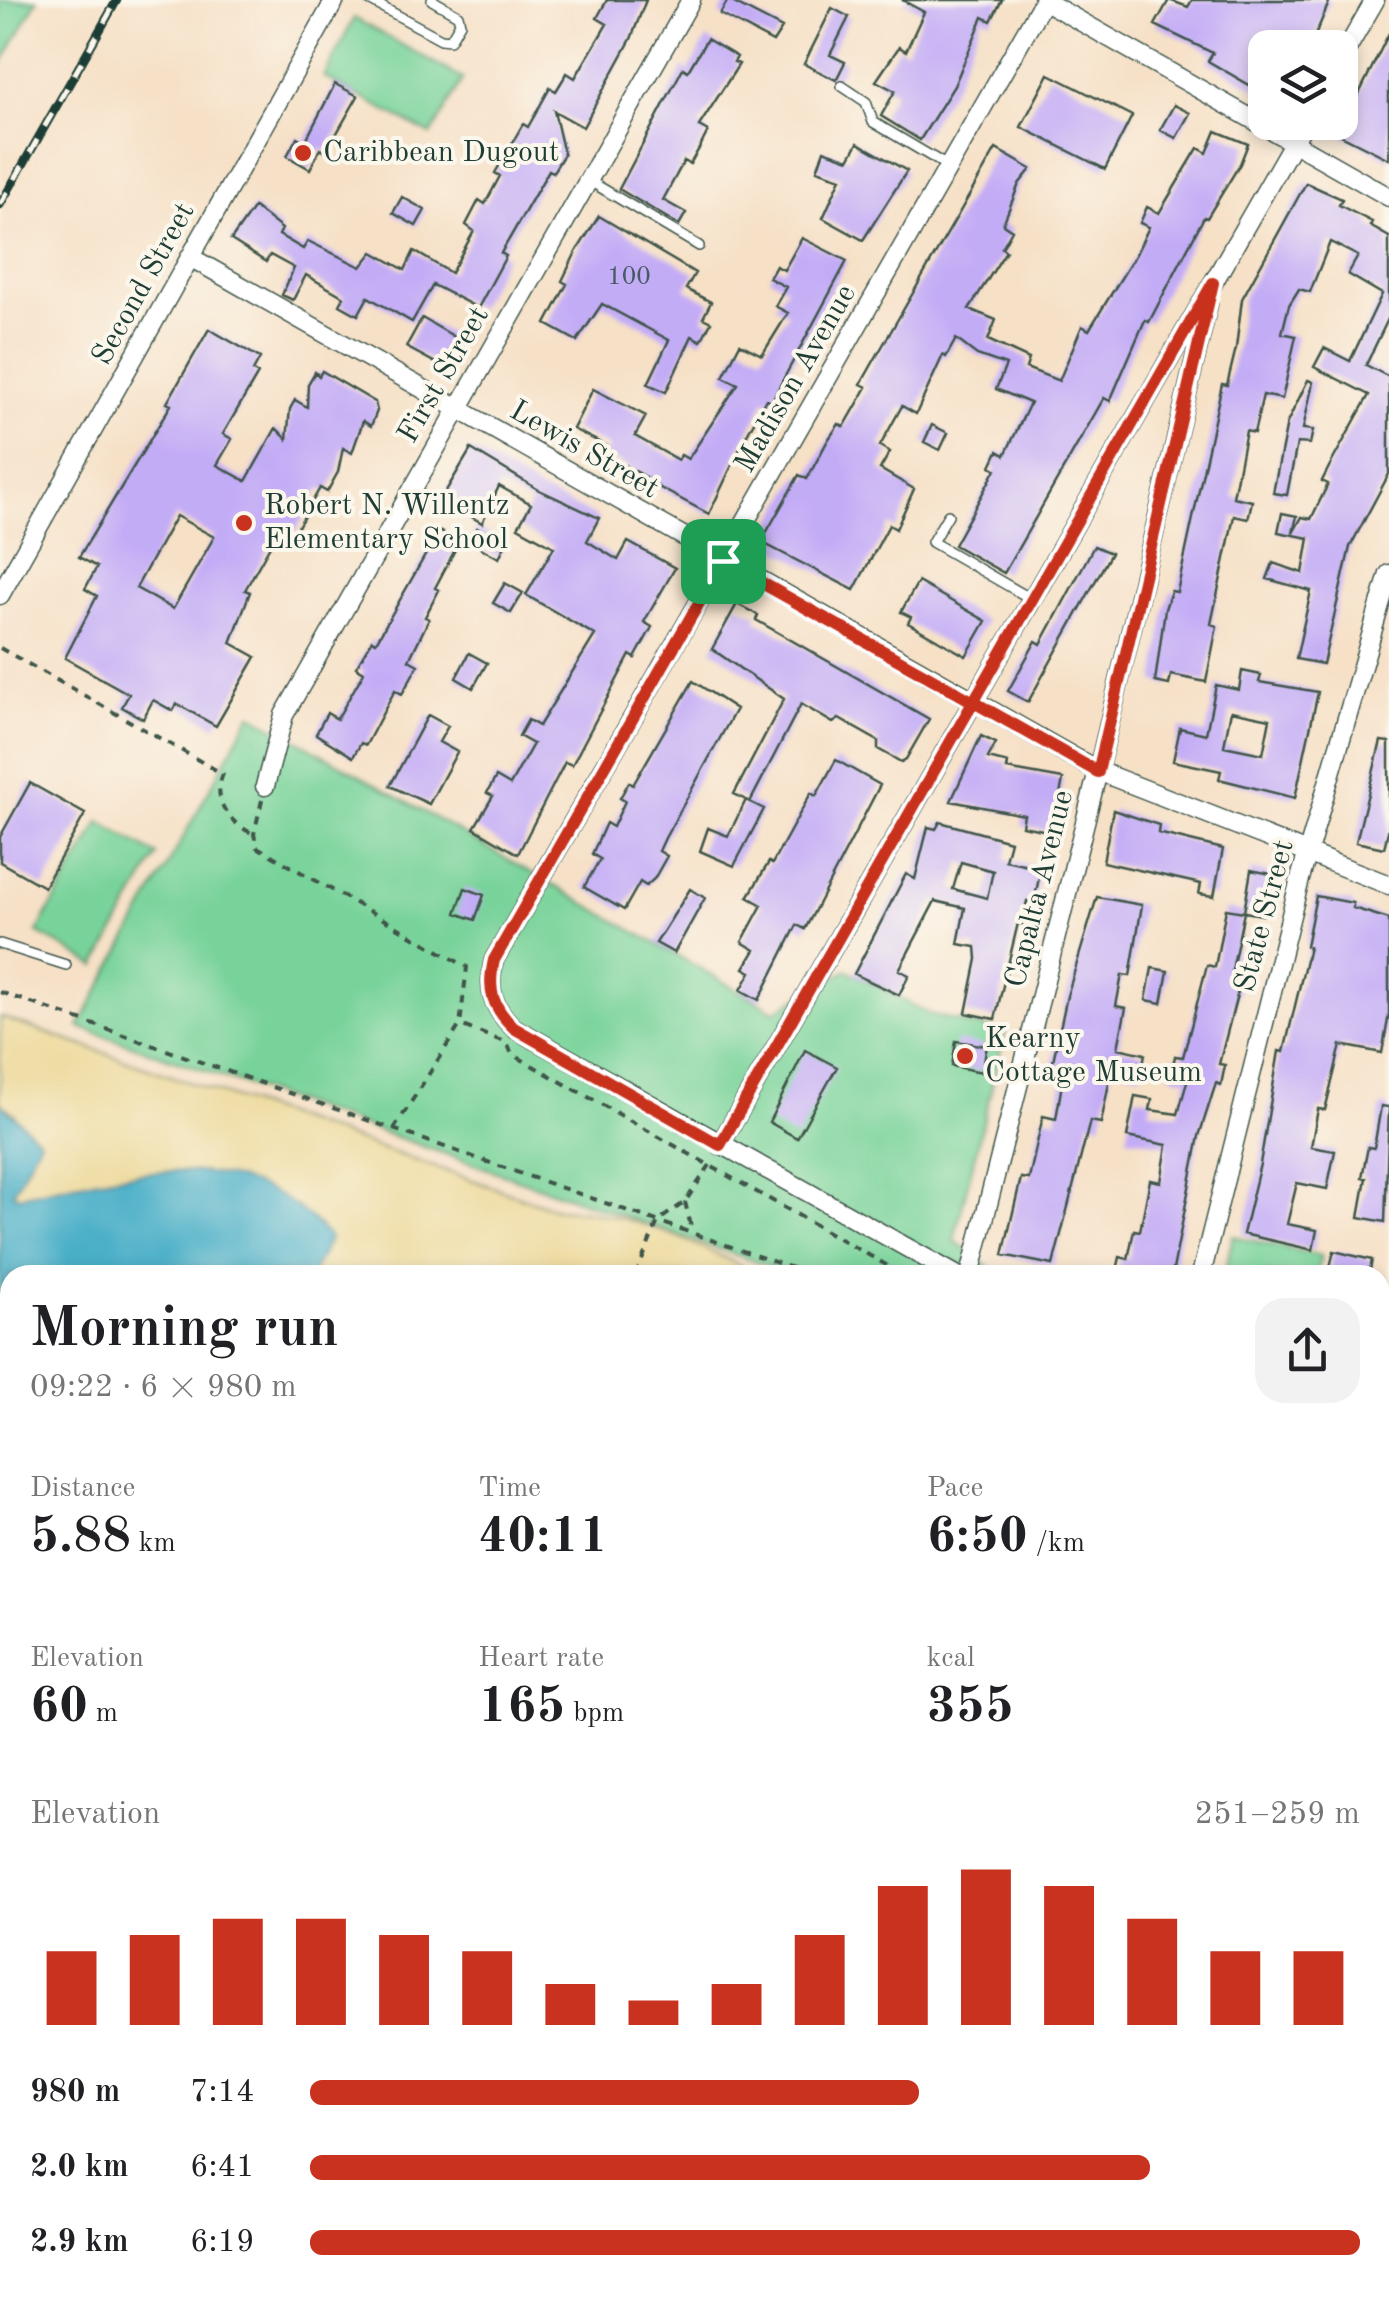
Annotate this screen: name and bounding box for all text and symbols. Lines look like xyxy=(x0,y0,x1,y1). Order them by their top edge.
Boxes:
map controls xyxy=(1248,30,1358,140)
button: layers xyxy=(1248,30,1358,140)
place label: Caribbean Dugout xyxy=(323,138,559,168)
marker: Caribbean Dugout xyxy=(292,142,314,164)
street label: Second Street xyxy=(87,198,201,370)
house number: 100 xyxy=(607,265,651,290)
street label: Madison Avenue xyxy=(730,280,862,478)
street label: First Street xyxy=(393,302,495,448)
street label: Lewis Street xyxy=(505,395,663,505)
place label: Robert N. Willentz Elementary School xyxy=(264,491,509,555)
marker: Robert N. Willentz Elementary School xyxy=(233,512,255,534)
pin xyxy=(681,519,766,604)
icon: arrive xyxy=(696,534,751,589)
street label: Capalta Avenue xyxy=(1001,787,1079,991)
street label: State Street xyxy=(1230,837,1300,995)
place label: Kearny Cottage Museum xyxy=(985,1024,1202,1088)
marker: Kearny Cottage Museum xyxy=(954,1045,976,1067)
button: share xyxy=(1255,1298,1360,1403)
text: Morning run xyxy=(30,1303,339,1358)
text: 09:22 · 6 × 980 m xyxy=(30,1372,297,1404)
text: Distance xyxy=(30,1475,135,1503)
text: Time xyxy=(478,1475,541,1503)
text: Pace xyxy=(927,1475,983,1503)
text: 5.88 xyxy=(30,1513,131,1563)
text: 40:11 xyxy=(478,1513,608,1563)
text: 6:50 xyxy=(927,1513,1028,1563)
text: km xyxy=(131,1530,176,1558)
text: /km xyxy=(1028,1530,1085,1558)
text: Elevation xyxy=(30,1645,144,1673)
text: Heart rate xyxy=(478,1645,604,1673)
text: kcal xyxy=(927,1645,975,1673)
text: 60 xyxy=(30,1683,88,1733)
text: 165 xyxy=(478,1683,565,1733)
text: 355 xyxy=(927,1683,1014,1733)
text: m xyxy=(88,1700,118,1728)
text: bpm xyxy=(565,1700,624,1728)
text: Elevation xyxy=(30,1799,160,1831)
text: 251–259 m xyxy=(1194,1799,1360,1831)
text: 980 m xyxy=(30,2077,120,2109)
text: 7:14 xyxy=(190,2077,255,2109)
text: 2.0 km xyxy=(30,2152,129,2184)
text: 6:41 xyxy=(190,2152,255,2184)
text: 2.9 km xyxy=(30,2227,129,2259)
text: 6:19 xyxy=(190,2227,255,2259)

